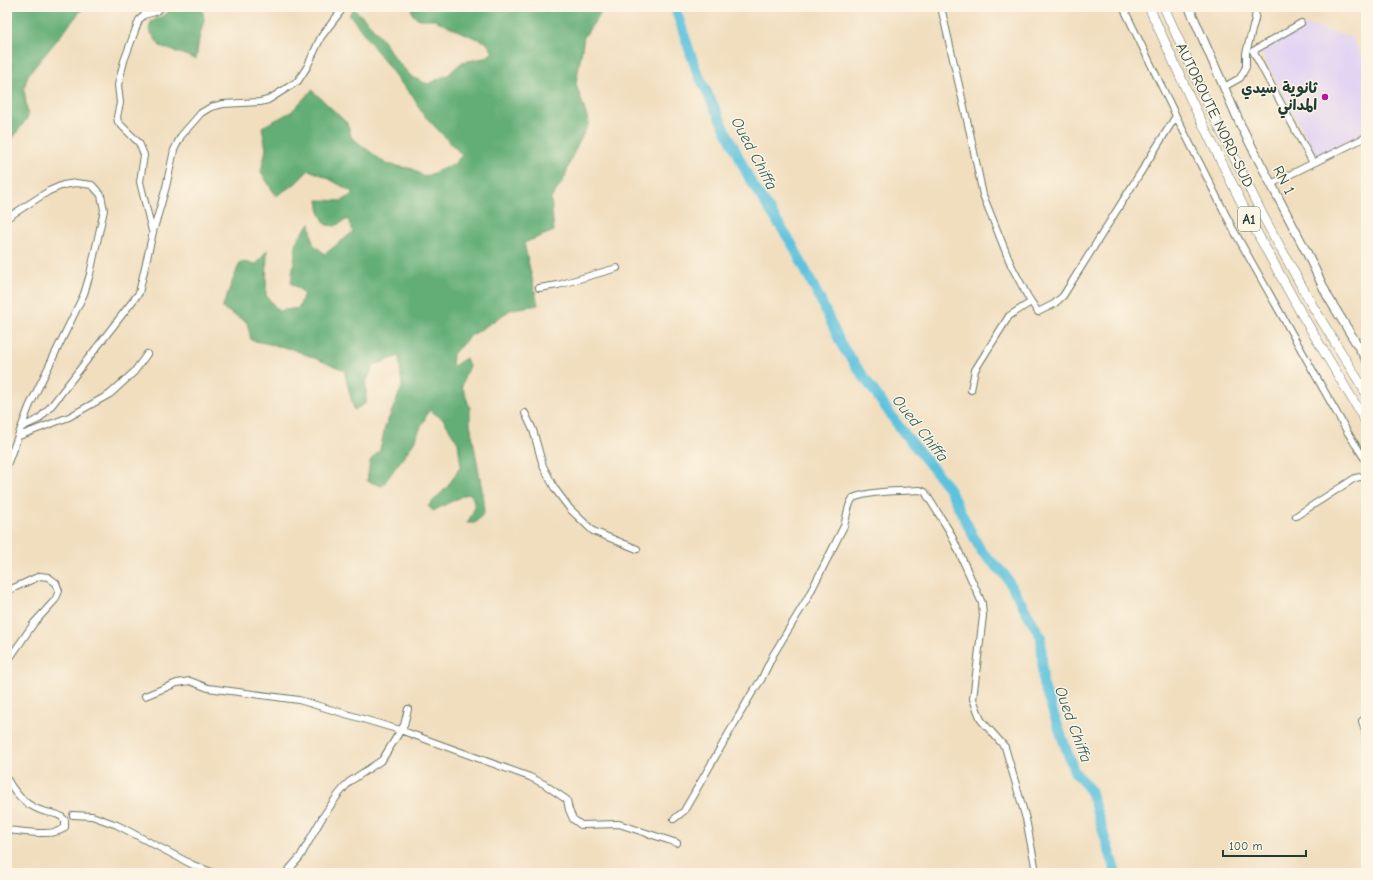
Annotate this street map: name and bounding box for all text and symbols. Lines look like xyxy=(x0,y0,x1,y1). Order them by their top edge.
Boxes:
street label: AUTOROUTE NORD-SUD xyxy=(1172,40,1258,190)
place label: ثانوية سيدي المداني xyxy=(1241,79,1319,119)
marker: ثانوية سيدي المداني xyxy=(1320,92,1330,102)
water label: Oued Chiffa xyxy=(728,114,781,193)
street label: RN 1 xyxy=(1269,163,1299,197)
road number: A1 xyxy=(1238,207,1260,231)
water label: Oued Chiffa xyxy=(889,392,952,465)
water label: Oued Chiffa xyxy=(1051,684,1095,765)
scale bar xyxy=(1223,832,1306,858)
text: 100 m xyxy=(1229,839,1262,853)

